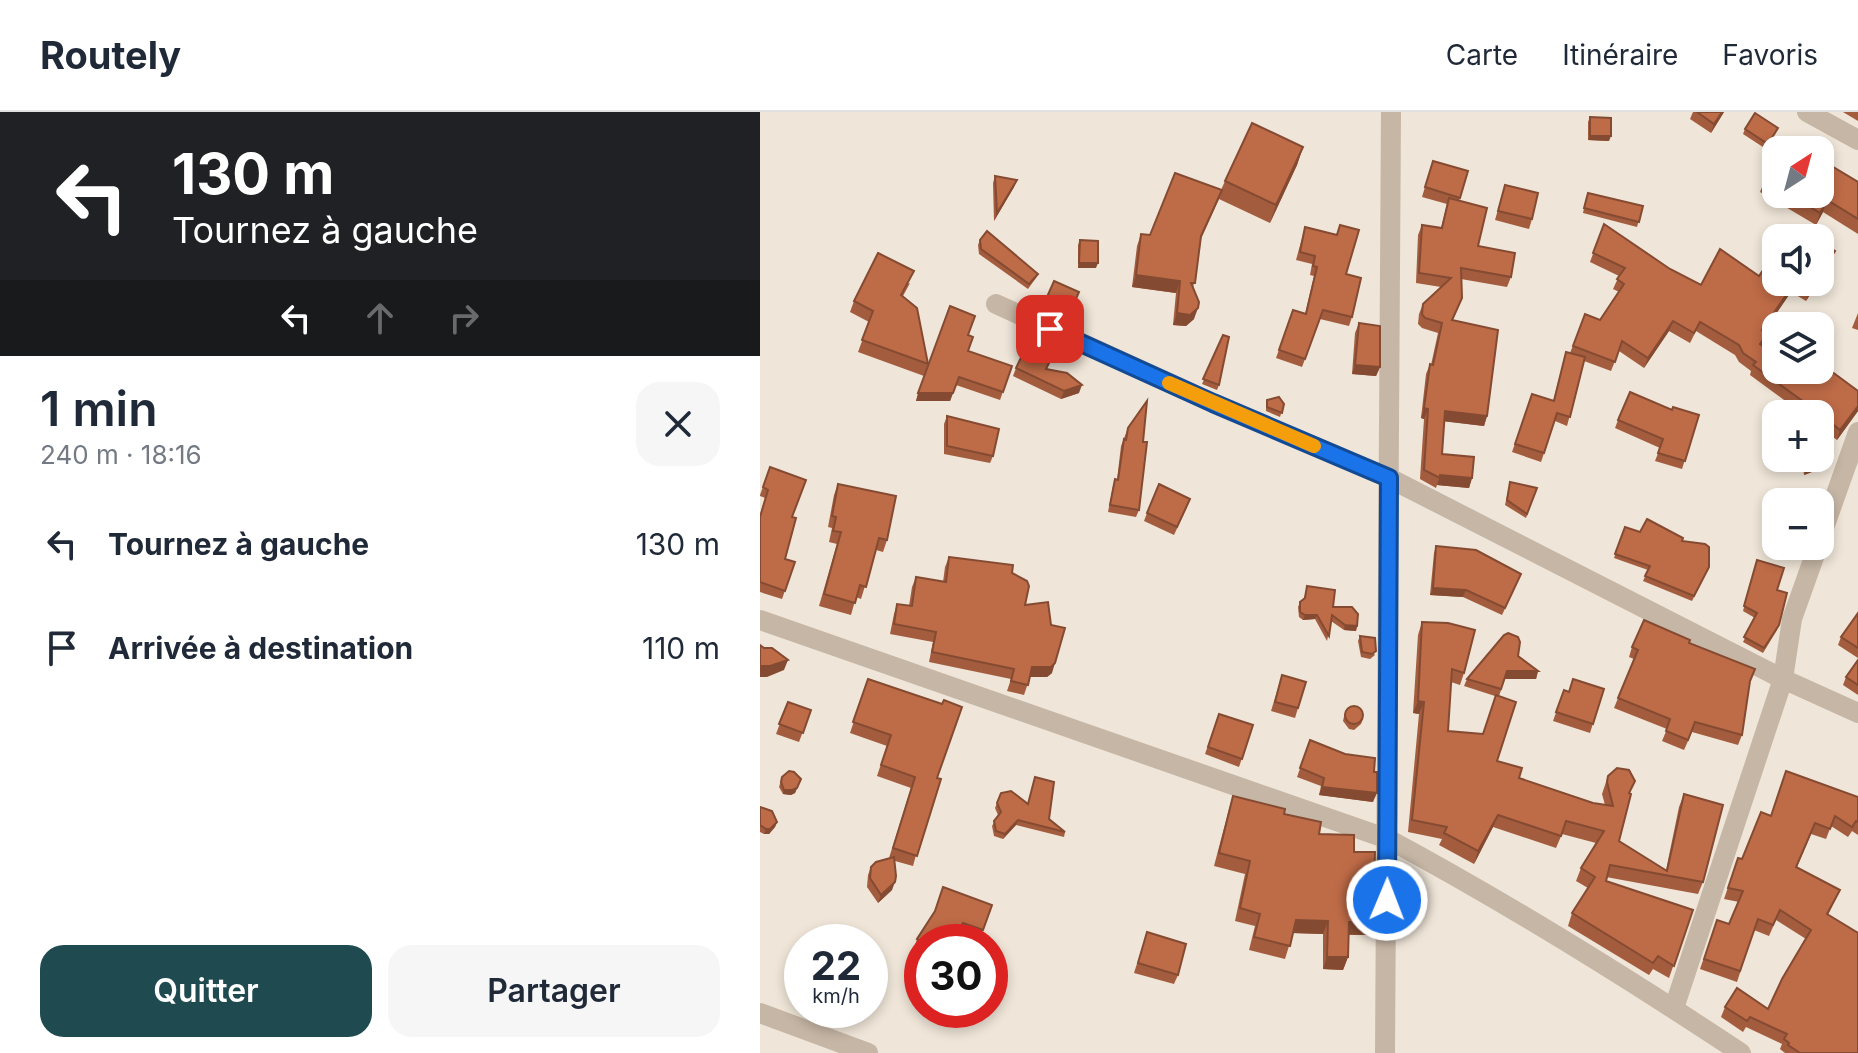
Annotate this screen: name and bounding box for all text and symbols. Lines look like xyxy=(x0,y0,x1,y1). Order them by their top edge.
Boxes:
text: Routely xyxy=(40,32,181,78)
text: Carte xyxy=(1446,38,1518,72)
text: Itinéraire xyxy=(1562,38,1678,72)
text: Favoris xyxy=(1722,38,1818,72)
north arrow xyxy=(1762,136,1834,208)
map controls xyxy=(1762,136,1834,560)
text: 130 m xyxy=(172,140,334,208)
icon: left xyxy=(40,144,144,248)
text: Tournez à gauche xyxy=(172,208,478,252)
button: sound xyxy=(1762,224,1834,296)
pin xyxy=(1016,295,1084,363)
icon: left xyxy=(274,296,318,340)
icon: ahead xyxy=(358,296,402,340)
icon: right xyxy=(442,296,486,340)
icon: arrive xyxy=(1028,307,1072,351)
button: layers xyxy=(1762,312,1834,384)
text: 1 min xyxy=(40,379,158,438)
button: close xyxy=(636,382,720,466)
button: + xyxy=(1762,400,1834,472)
text: 240 m · 18:16 xyxy=(40,439,202,470)
button: − xyxy=(1762,488,1834,560)
icon: left xyxy=(40,522,84,566)
text: Tournez à gauche xyxy=(108,526,369,562)
text: 130 m xyxy=(636,526,720,562)
icon: arrive xyxy=(40,626,84,670)
text: Arrivée à destination xyxy=(108,630,413,666)
text: 110 m xyxy=(642,630,720,666)
position arrow xyxy=(1345,858,1429,942)
speed limit sign: 30 xyxy=(904,924,1008,1028)
text: 22 xyxy=(811,941,861,990)
button: Quitter xyxy=(40,945,372,1037)
button: Partager xyxy=(388,945,720,1037)
text: km/h xyxy=(812,984,860,1008)

